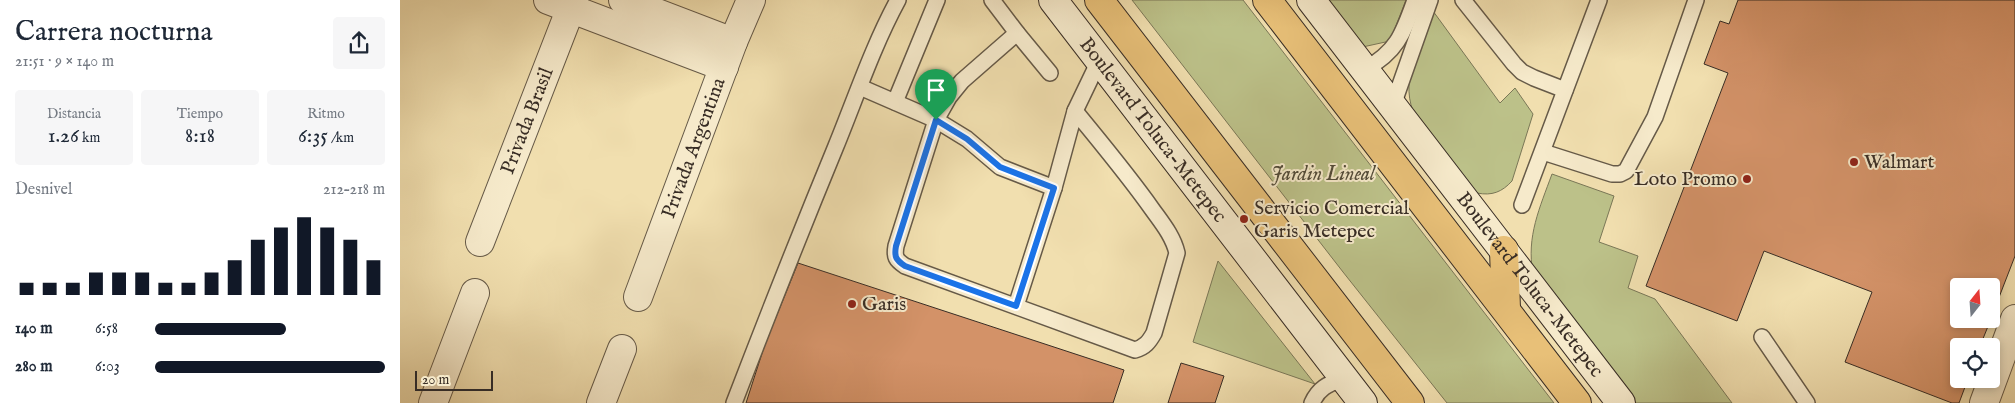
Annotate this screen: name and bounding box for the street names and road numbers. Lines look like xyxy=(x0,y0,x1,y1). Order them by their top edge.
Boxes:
street label: Boulevard Toluca-Metepec xyxy=(1074,32,1232,228)
street label: Privada Brasil xyxy=(495,63,559,178)
street label: Privada Argentina xyxy=(656,74,731,222)
street label: Boulevard Toluca-Metepec xyxy=(1451,187,1609,382)

